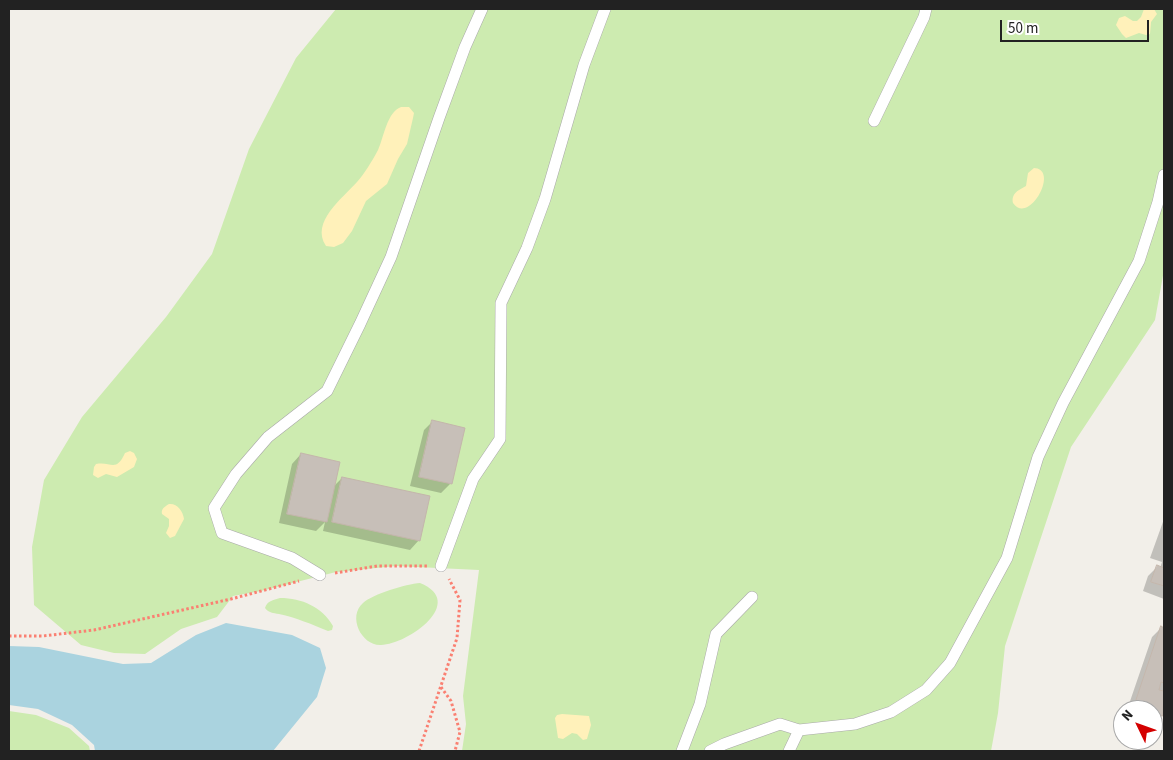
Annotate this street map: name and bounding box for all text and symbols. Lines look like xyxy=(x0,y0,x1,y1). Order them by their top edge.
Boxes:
scale bar xyxy=(1003,10,1152,42)
text: 50 m xyxy=(1008,18,1038,39)
north arrow xyxy=(1113,700,1163,750)
text: N xyxy=(1117,705,1138,726)

